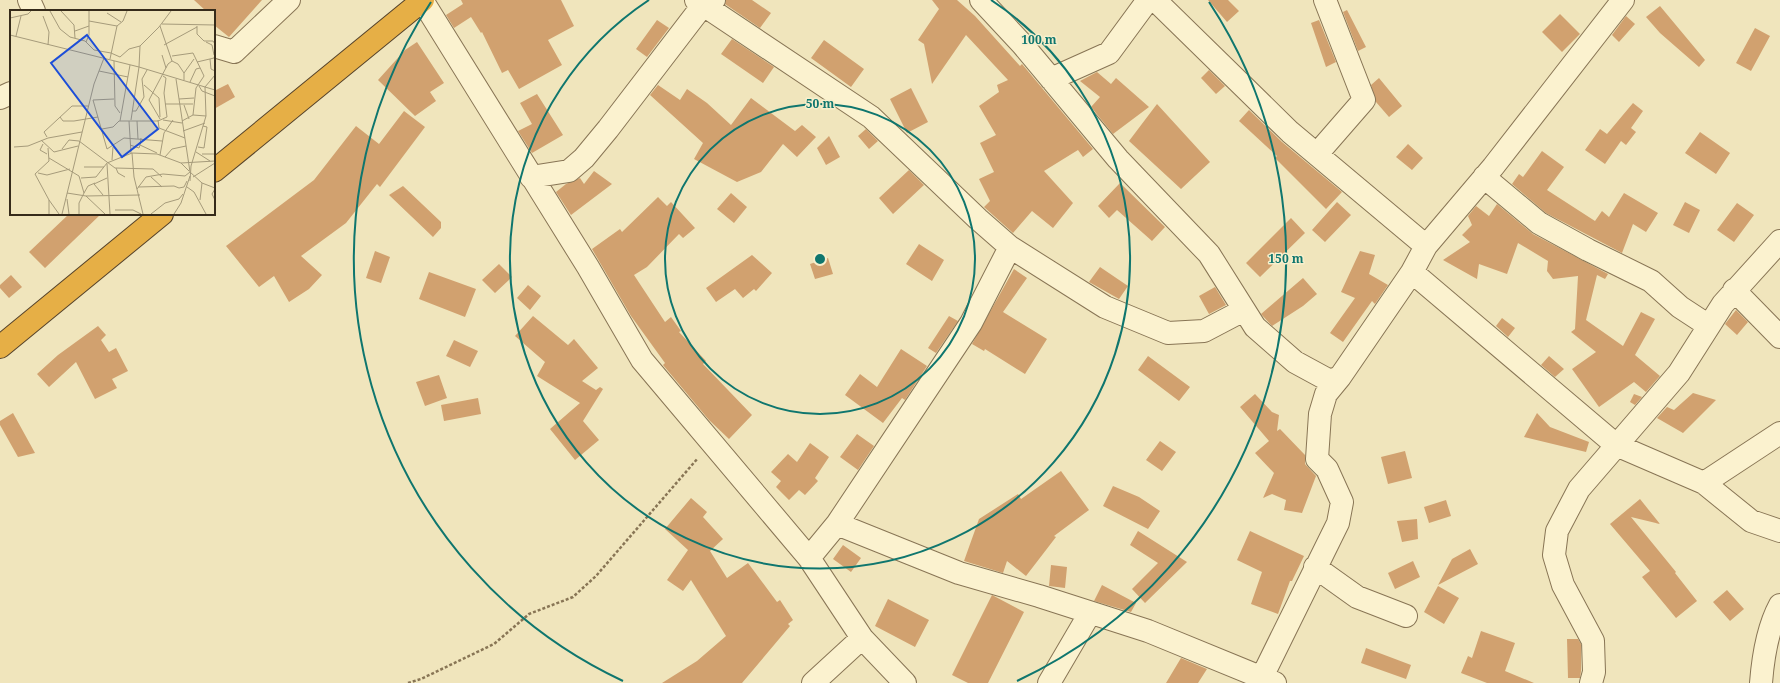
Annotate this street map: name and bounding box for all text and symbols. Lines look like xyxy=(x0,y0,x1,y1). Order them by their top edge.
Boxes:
inset map xyxy=(10,10,215,215)
text: 100 m xyxy=(1021,31,1057,48)
text: 50 m xyxy=(806,95,834,112)
text: 150 m xyxy=(1268,250,1304,267)
centre of rings xyxy=(813,252,827,266)

